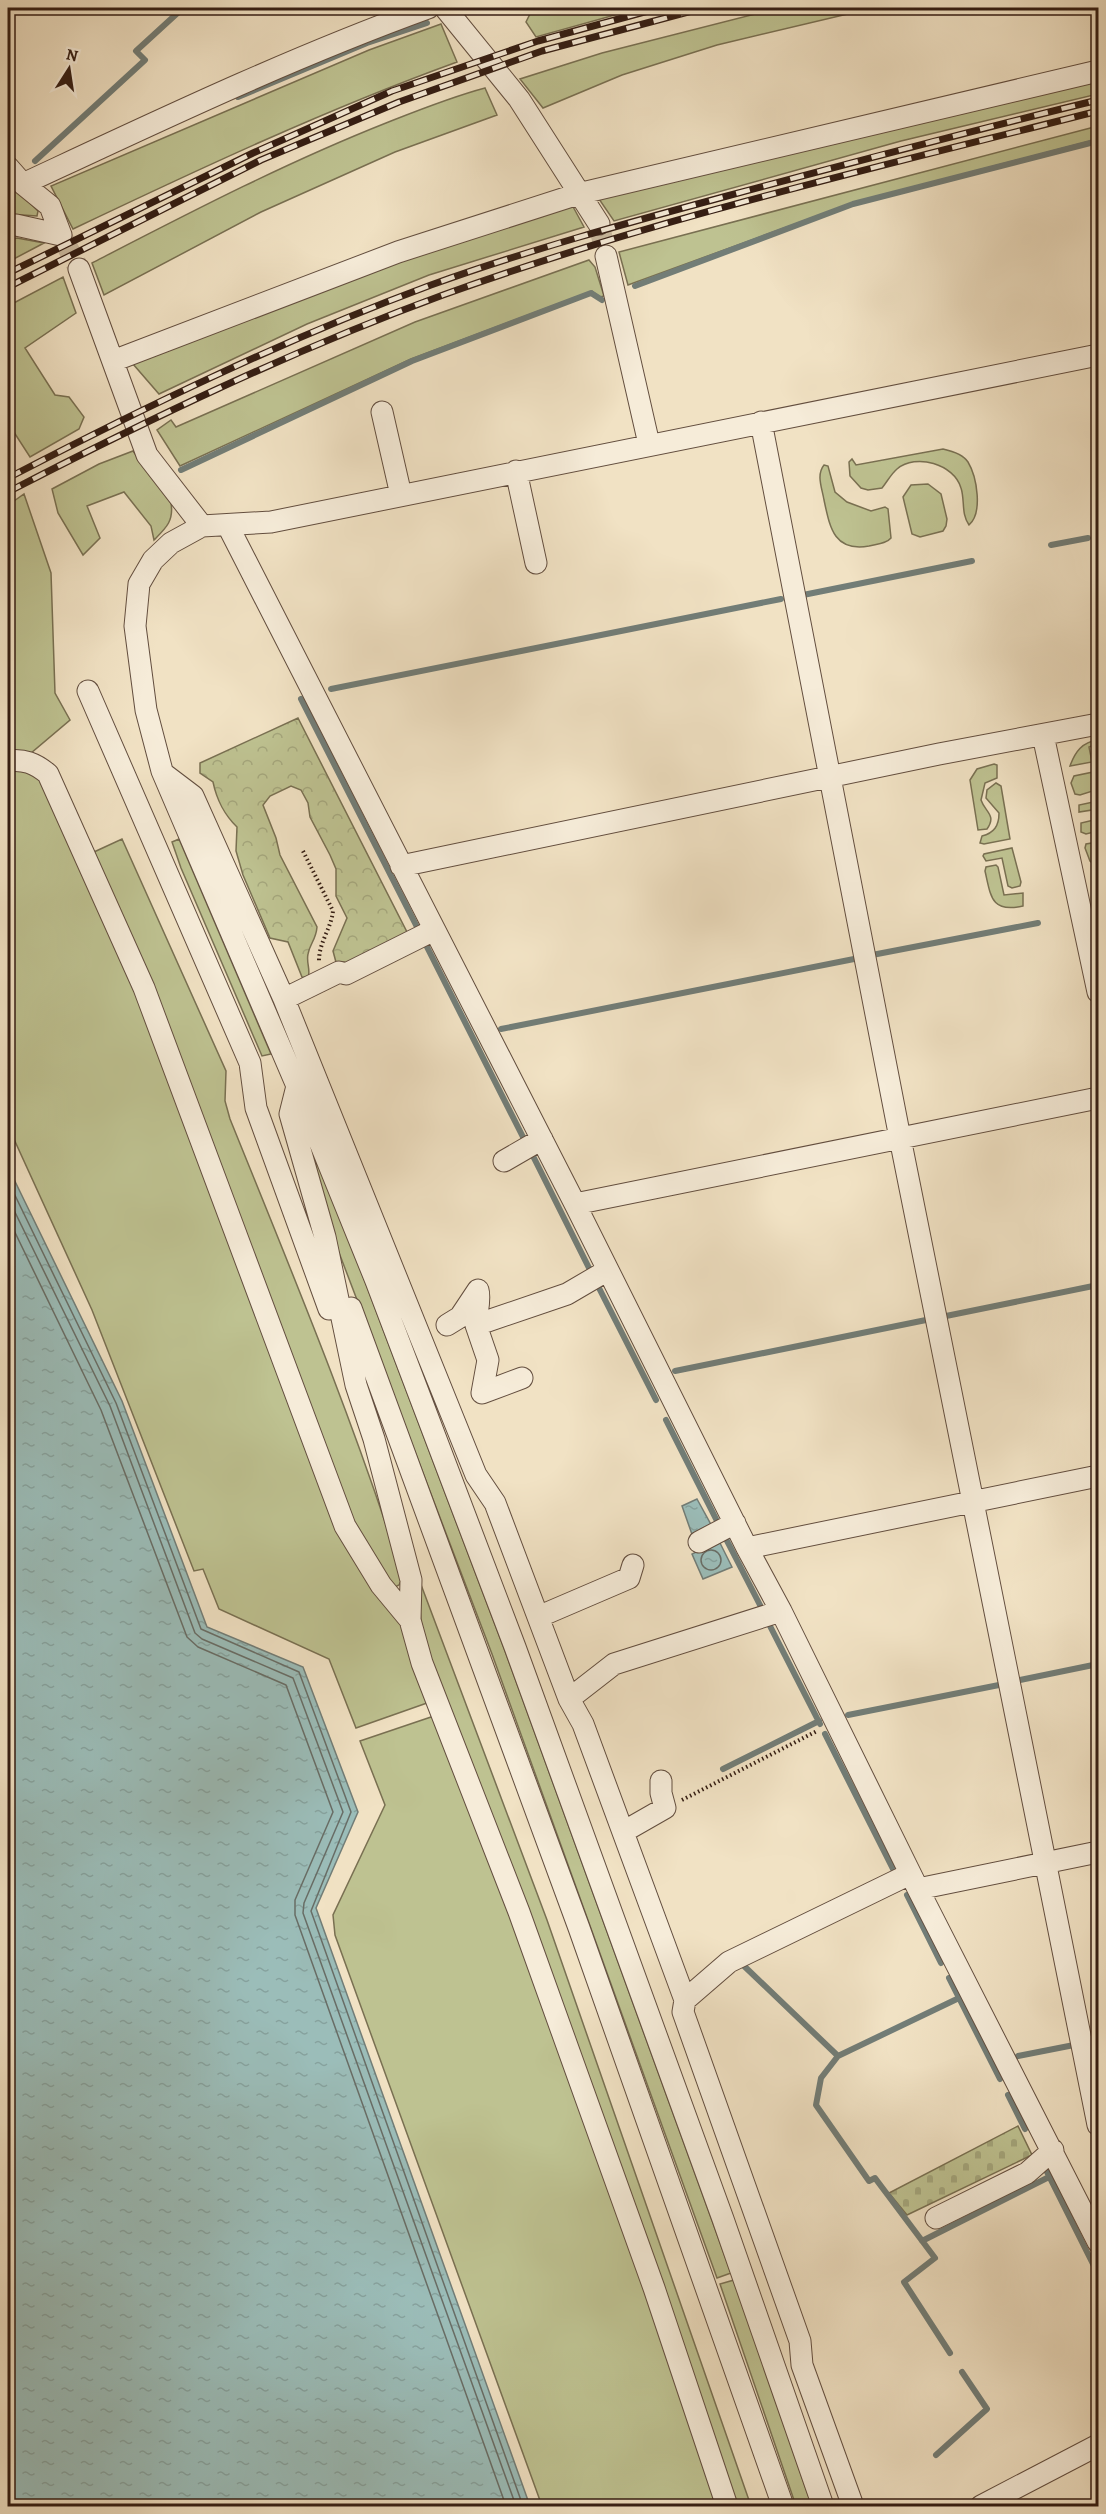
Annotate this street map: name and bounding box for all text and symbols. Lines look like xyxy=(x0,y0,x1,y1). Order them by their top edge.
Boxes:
north arrow xyxy=(39,39,99,99)
text: N xyxy=(64,43,80,67)

